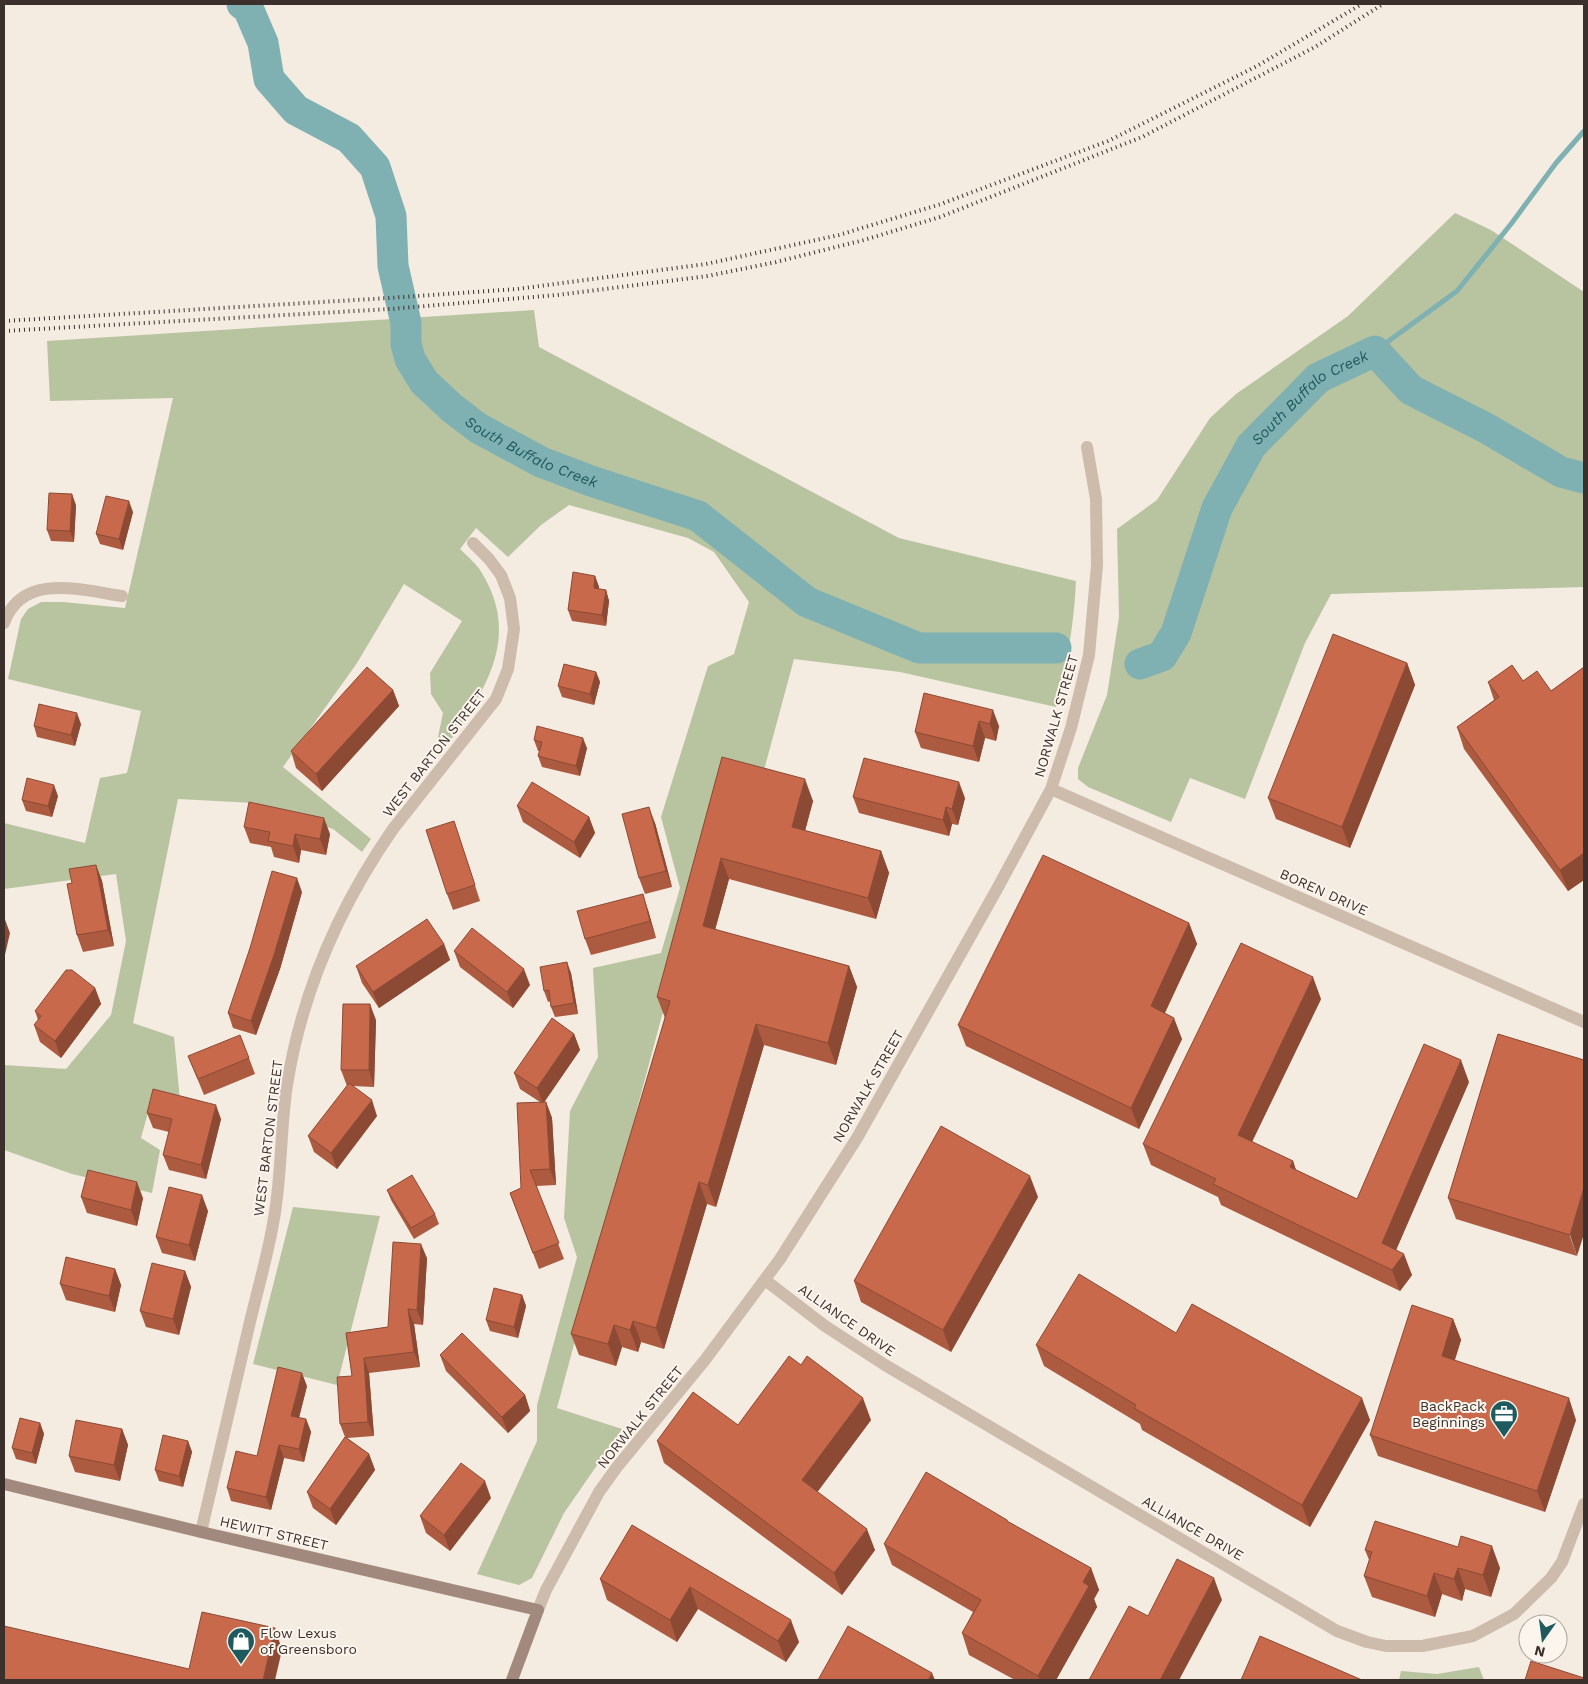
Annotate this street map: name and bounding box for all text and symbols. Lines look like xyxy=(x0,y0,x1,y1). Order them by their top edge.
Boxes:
water label: South Buffalo Creek xyxy=(1248,346,1372,449)
water label: South Buffalo Creek xyxy=(461,412,601,492)
street label: NORWALK STREET xyxy=(1031,652,1081,779)
street label: WEST BARTON STREET xyxy=(379,686,489,820)
street label: BOREN DRIVE xyxy=(1278,865,1370,919)
street label: NORWALK STREET xyxy=(829,1027,907,1145)
street label: WEST BARTON STREET xyxy=(250,1058,286,1217)
street label: ALLIANCE DRIVE xyxy=(796,1281,899,1359)
street label: NORWALK STREET xyxy=(594,1362,686,1471)
place label: BackPack Beginnings xyxy=(1412,1398,1485,1430)
office icon: BackPack Beginnings xyxy=(1489,1399,1519,1438)
street label: ALLIANCE DRIVE xyxy=(1139,1492,1247,1564)
street label: HEWITT STREET xyxy=(218,1513,330,1553)
north arrow xyxy=(1518,1614,1568,1664)
place label: Flow Lexus of Greensboro xyxy=(260,1625,357,1657)
shop icon: Flow Lexus of Greensboro xyxy=(226,1626,256,1665)
text: N xyxy=(1533,1643,1547,1661)

